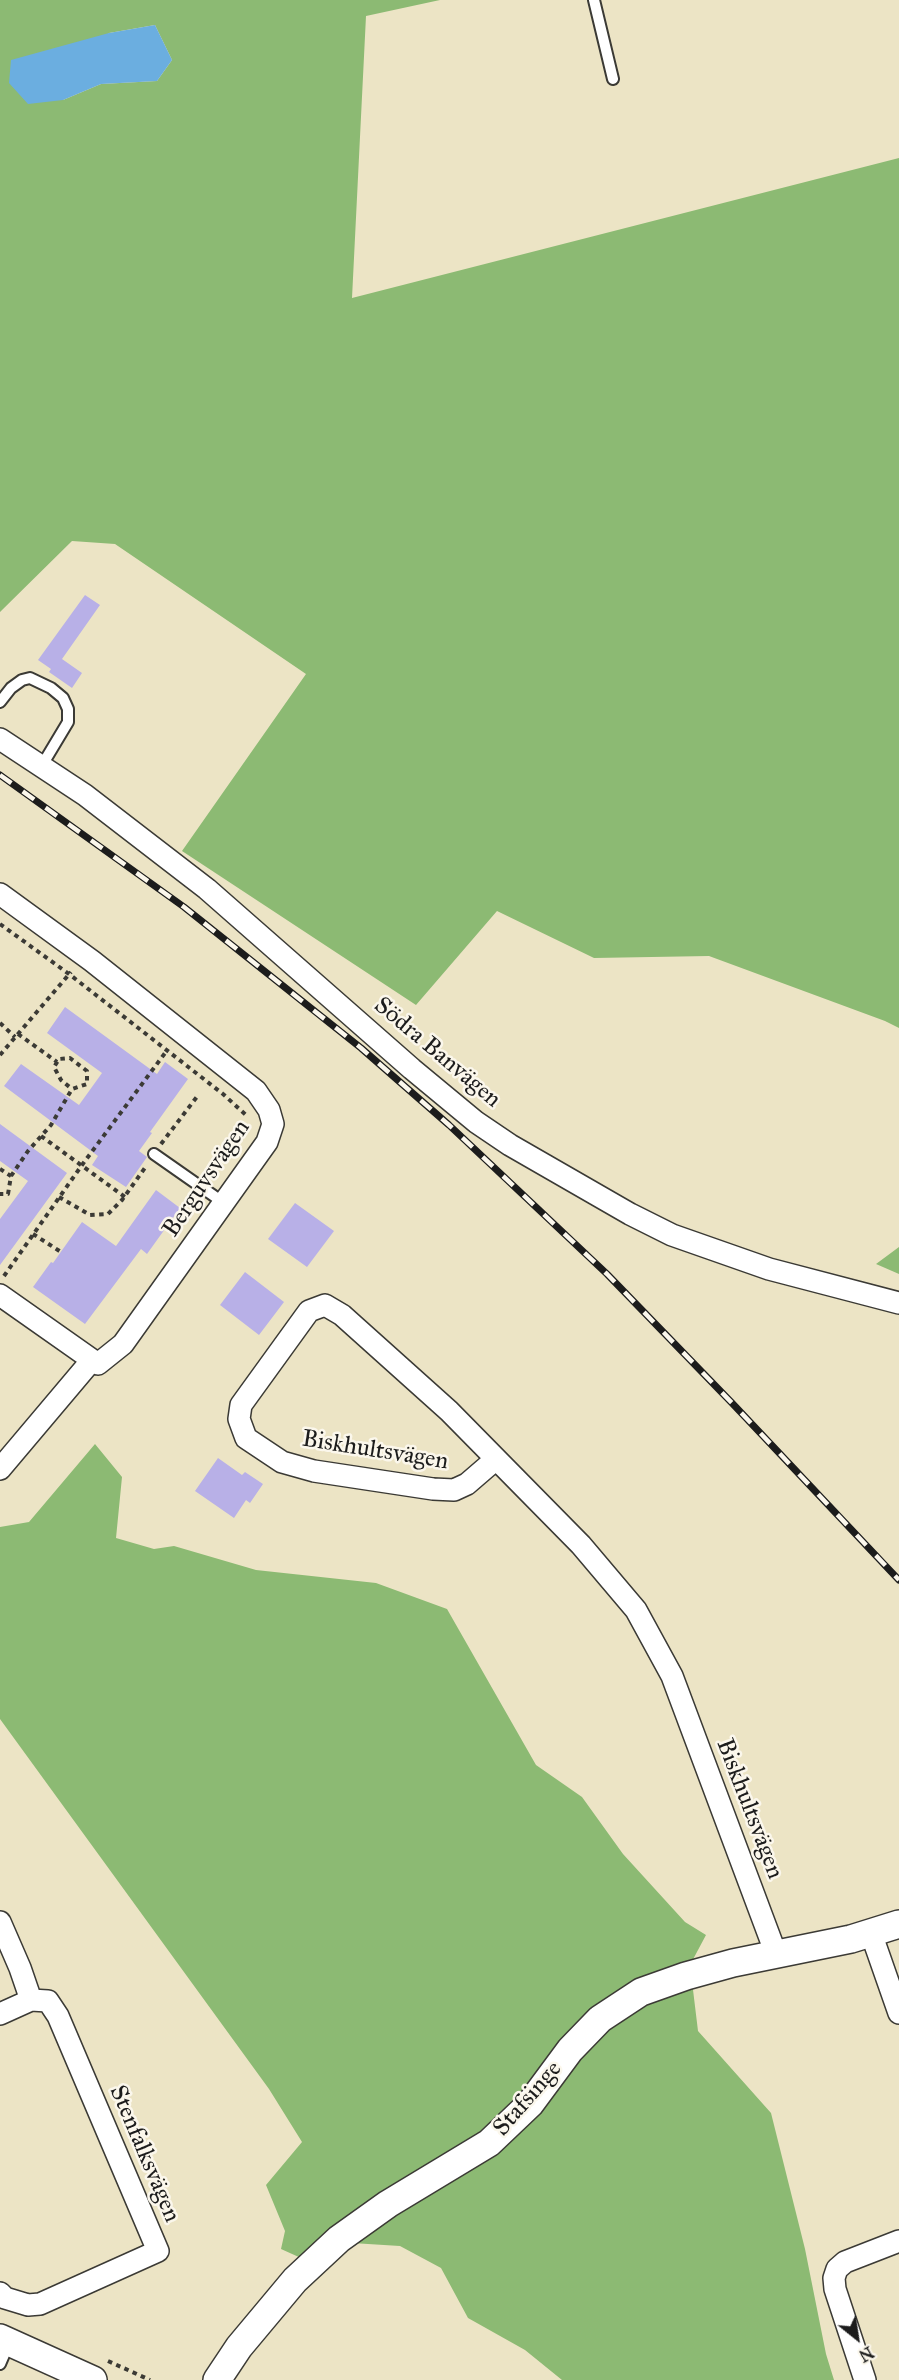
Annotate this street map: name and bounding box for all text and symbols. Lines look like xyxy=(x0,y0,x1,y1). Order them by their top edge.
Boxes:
street label: Södra Banvägen xyxy=(368,992,506,1114)
street label: Berguvsvägen xyxy=(157,1115,257,1243)
street label: Biskhultsvägen xyxy=(300,1425,450,1477)
street label: Biskhultsvägen xyxy=(709,1735,789,1883)
street label: Stafsinge xyxy=(488,2056,568,2142)
street label: Stenfalksvägen xyxy=(102,2081,186,2227)
north arrow xyxy=(827,2308,887,2368)
text: N xyxy=(856,2342,877,2366)

